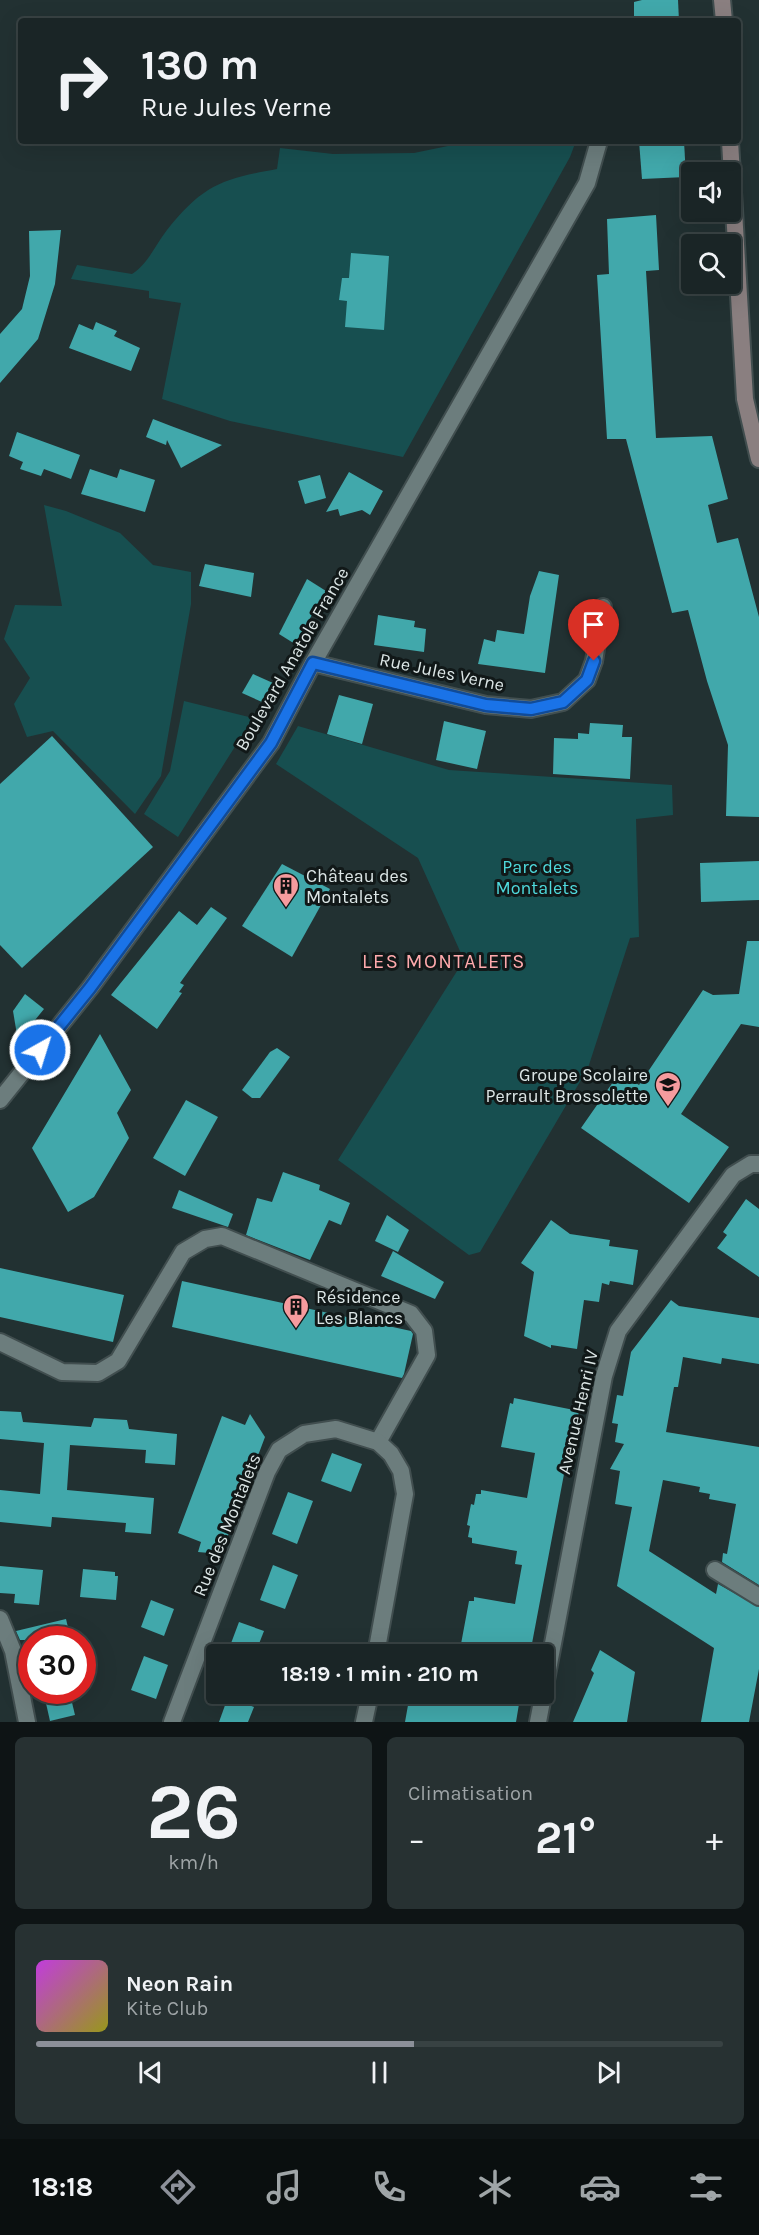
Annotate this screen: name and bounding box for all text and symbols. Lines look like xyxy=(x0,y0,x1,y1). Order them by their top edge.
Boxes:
text: 130 m xyxy=(141,40,259,90)
icon: right xyxy=(42,42,120,120)
text: Rue Jules Verne xyxy=(141,91,332,123)
map controls xyxy=(681,162,741,294)
button: sound xyxy=(681,162,741,222)
button: search xyxy=(681,234,741,294)
street label: Boulevard Anatole France xyxy=(230,563,354,755)
pin xyxy=(568,599,619,661)
icon: arrive xyxy=(577,608,610,641)
street label: Rue Jules Verne xyxy=(378,648,506,696)
park label: Parc des Montalets xyxy=(495,856,579,899)
place label: Château des Montalets xyxy=(306,865,408,908)
building icon: Château des Montalets xyxy=(271,871,301,909)
district label: LES MONTALETS xyxy=(362,950,526,973)
position arrow xyxy=(8,1018,72,1082)
place label: Groupe Scolaire Perrault Brossolette xyxy=(486,1064,648,1107)
school or university icon: Groupe Scolaire Perrault Brossolette xyxy=(653,1070,683,1108)
place label: Résidence Les Blancs xyxy=(316,1286,403,1329)
building icon: Résidence Les Blancs xyxy=(281,1292,311,1330)
street label: Avenue Henri IV xyxy=(553,1348,603,1476)
street label: Rue des Montalets xyxy=(188,1450,266,1600)
speed limit sign: 30 xyxy=(18,1626,96,1704)
text: 18:19 · 1 min · 210 m xyxy=(281,1661,479,1687)
text: 26 xyxy=(146,1766,241,1858)
text: Climatisation xyxy=(408,1782,533,1805)
text: 21° xyxy=(535,1812,596,1864)
text: − xyxy=(408,1820,425,1858)
text: + xyxy=(706,1820,723,1858)
text: km/h xyxy=(168,1851,219,1874)
text: Neon Rain xyxy=(126,1971,233,1997)
text: Kite Club xyxy=(126,1997,208,2020)
icon: previous xyxy=(134,2056,167,2089)
icon: pause xyxy=(363,2056,396,2089)
icon: next xyxy=(592,2056,625,2089)
icon: directions xyxy=(157,2166,199,2208)
icon: music xyxy=(263,2166,305,2208)
icon: phone xyxy=(368,2166,410,2208)
icon: climate xyxy=(474,2166,516,2208)
icon: car xyxy=(579,2166,621,2208)
icon: filters xyxy=(685,2166,727,2208)
text: 18:18 xyxy=(32,2171,93,2203)

